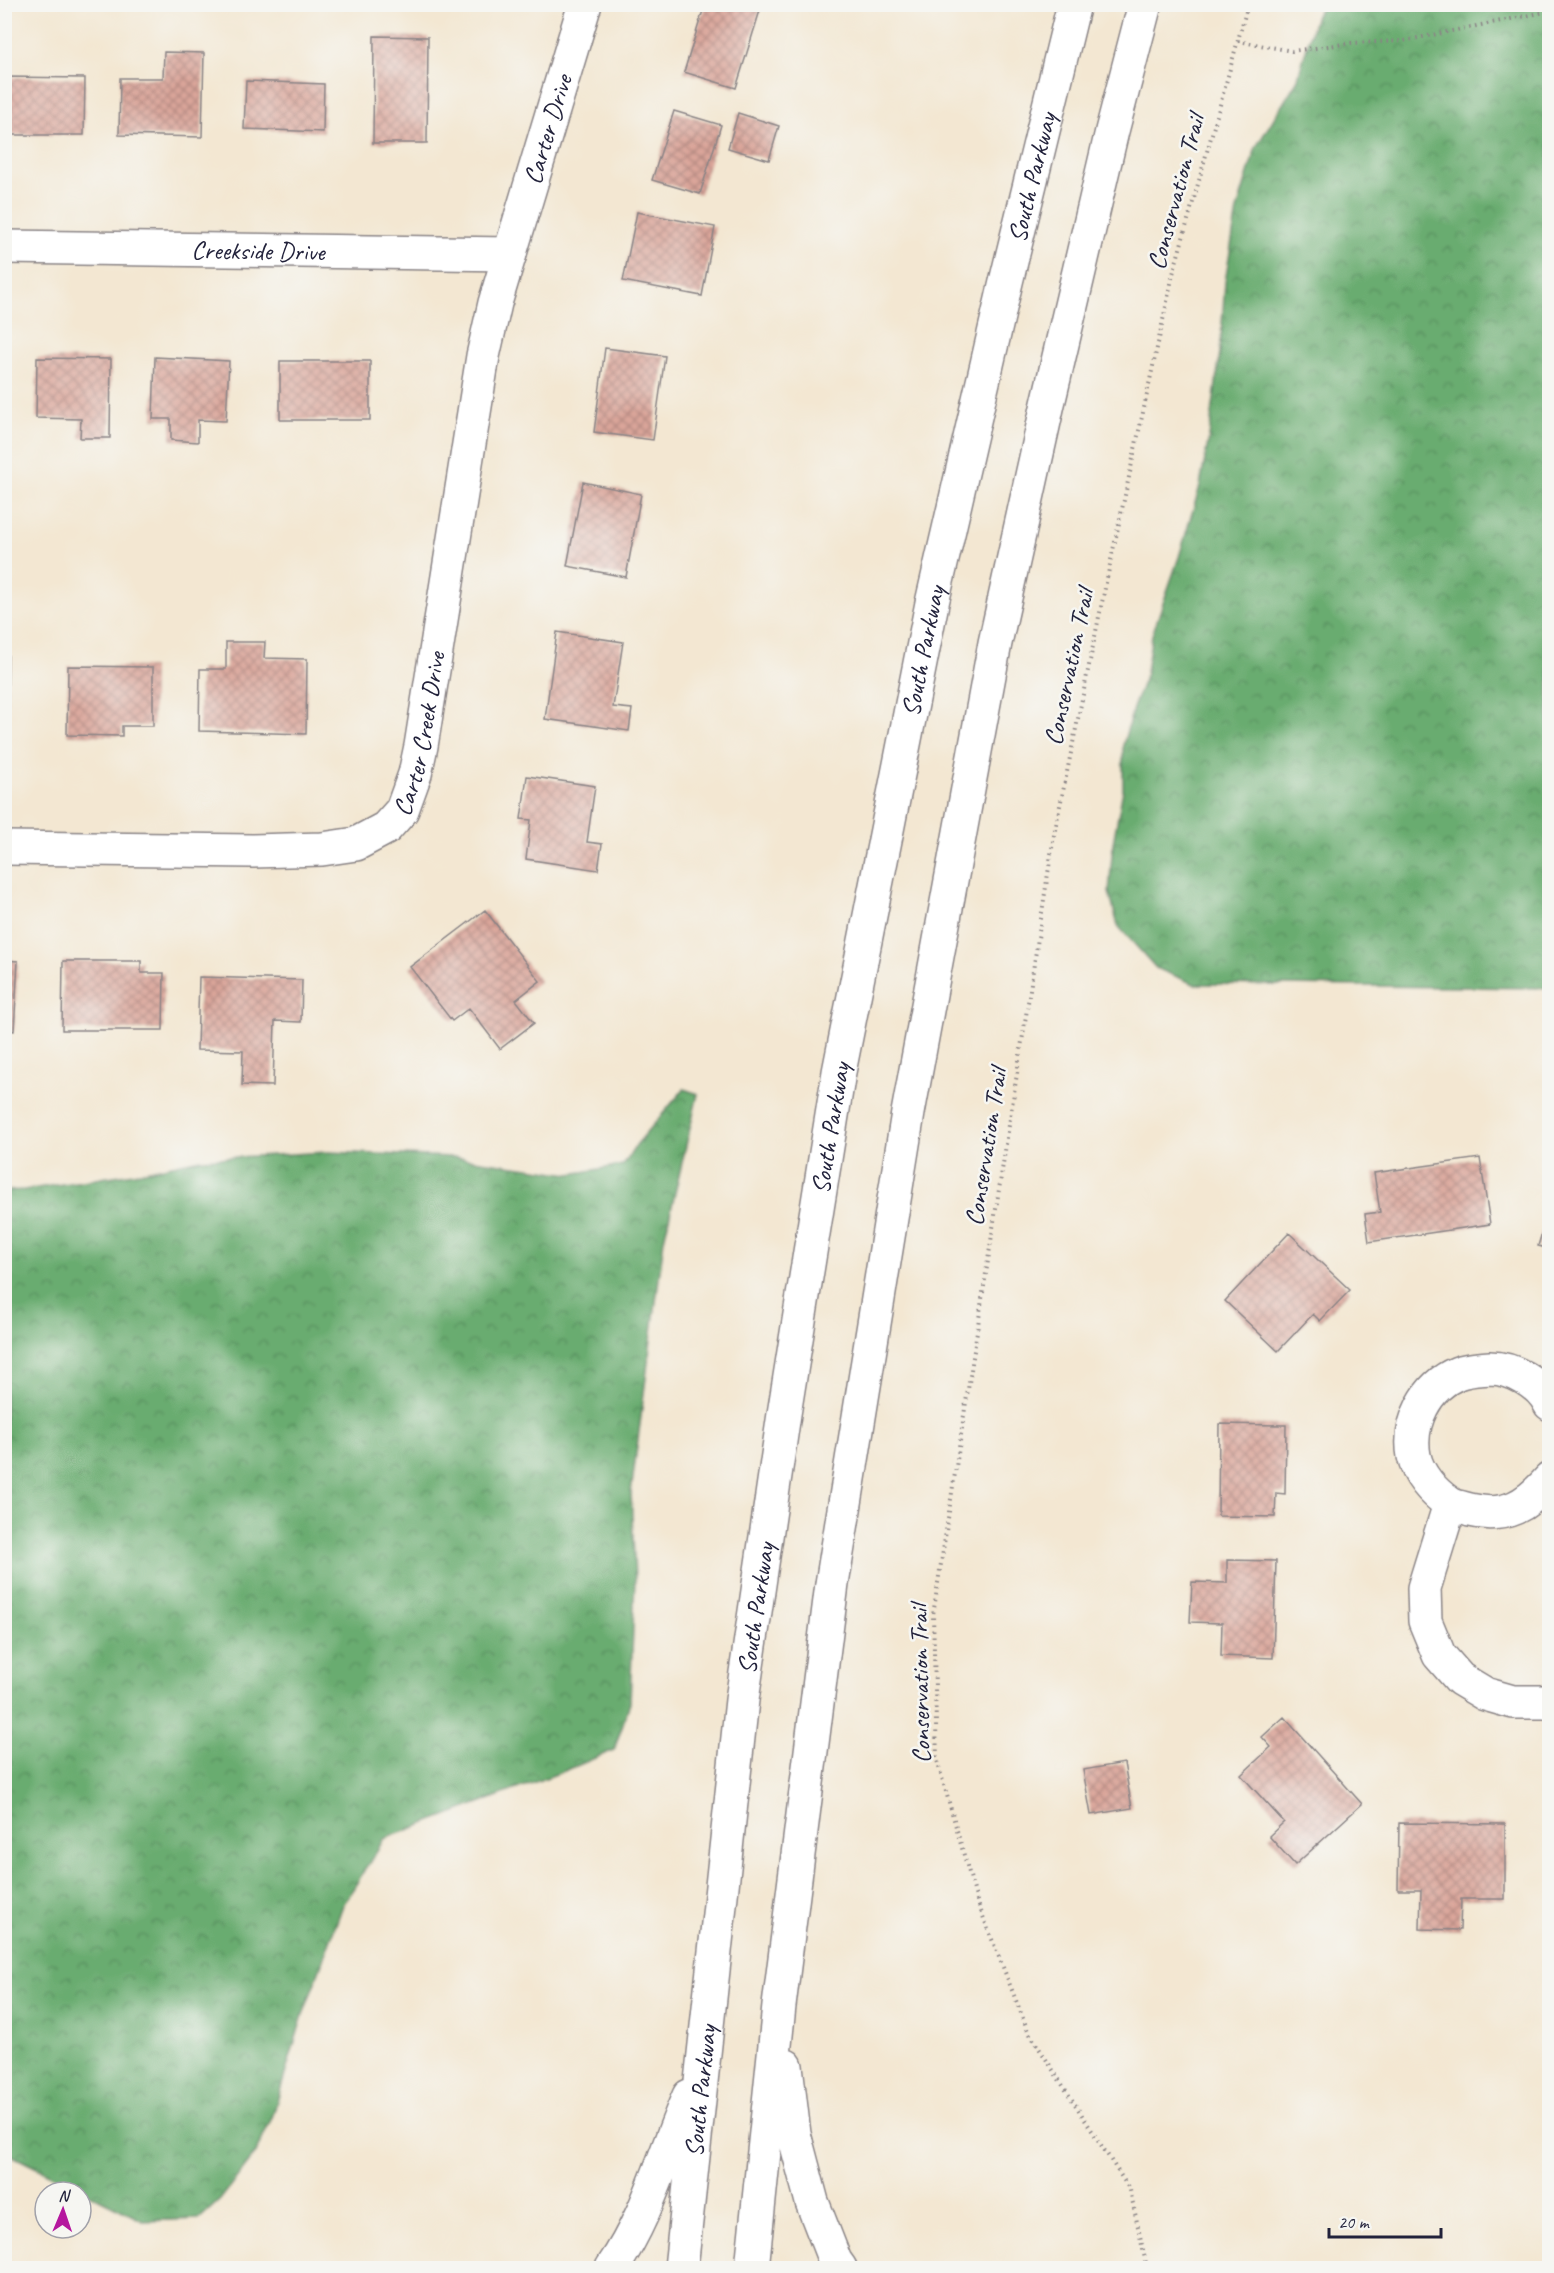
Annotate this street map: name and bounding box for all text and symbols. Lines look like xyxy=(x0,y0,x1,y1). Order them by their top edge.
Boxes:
street label: Carter Drive xyxy=(515,68,580,188)
street label: South Parkway xyxy=(1000,107,1064,245)
street label: Conservation Trail xyxy=(1140,107,1214,273)
street label: Creekside Drive xyxy=(191,233,326,268)
street label: South Parkway xyxy=(893,580,952,719)
street label: Conservation Trail xyxy=(1036,581,1103,748)
street label: Carter Creek Drive xyxy=(385,648,452,820)
street label: South Parkway xyxy=(803,1058,857,1196)
street label: Conservation Trail xyxy=(957,1061,1015,1228)
street label: South Parkway xyxy=(730,1538,782,1676)
street label: Conservation Trail xyxy=(902,1600,938,1764)
street label: South Parkway xyxy=(677,2021,724,2158)
north arrow xyxy=(33,2180,93,2240)
text: N xyxy=(58,2186,72,2206)
scale bar xyxy=(1329,2201,1442,2239)
text: 20 m xyxy=(1338,2211,1371,2233)

